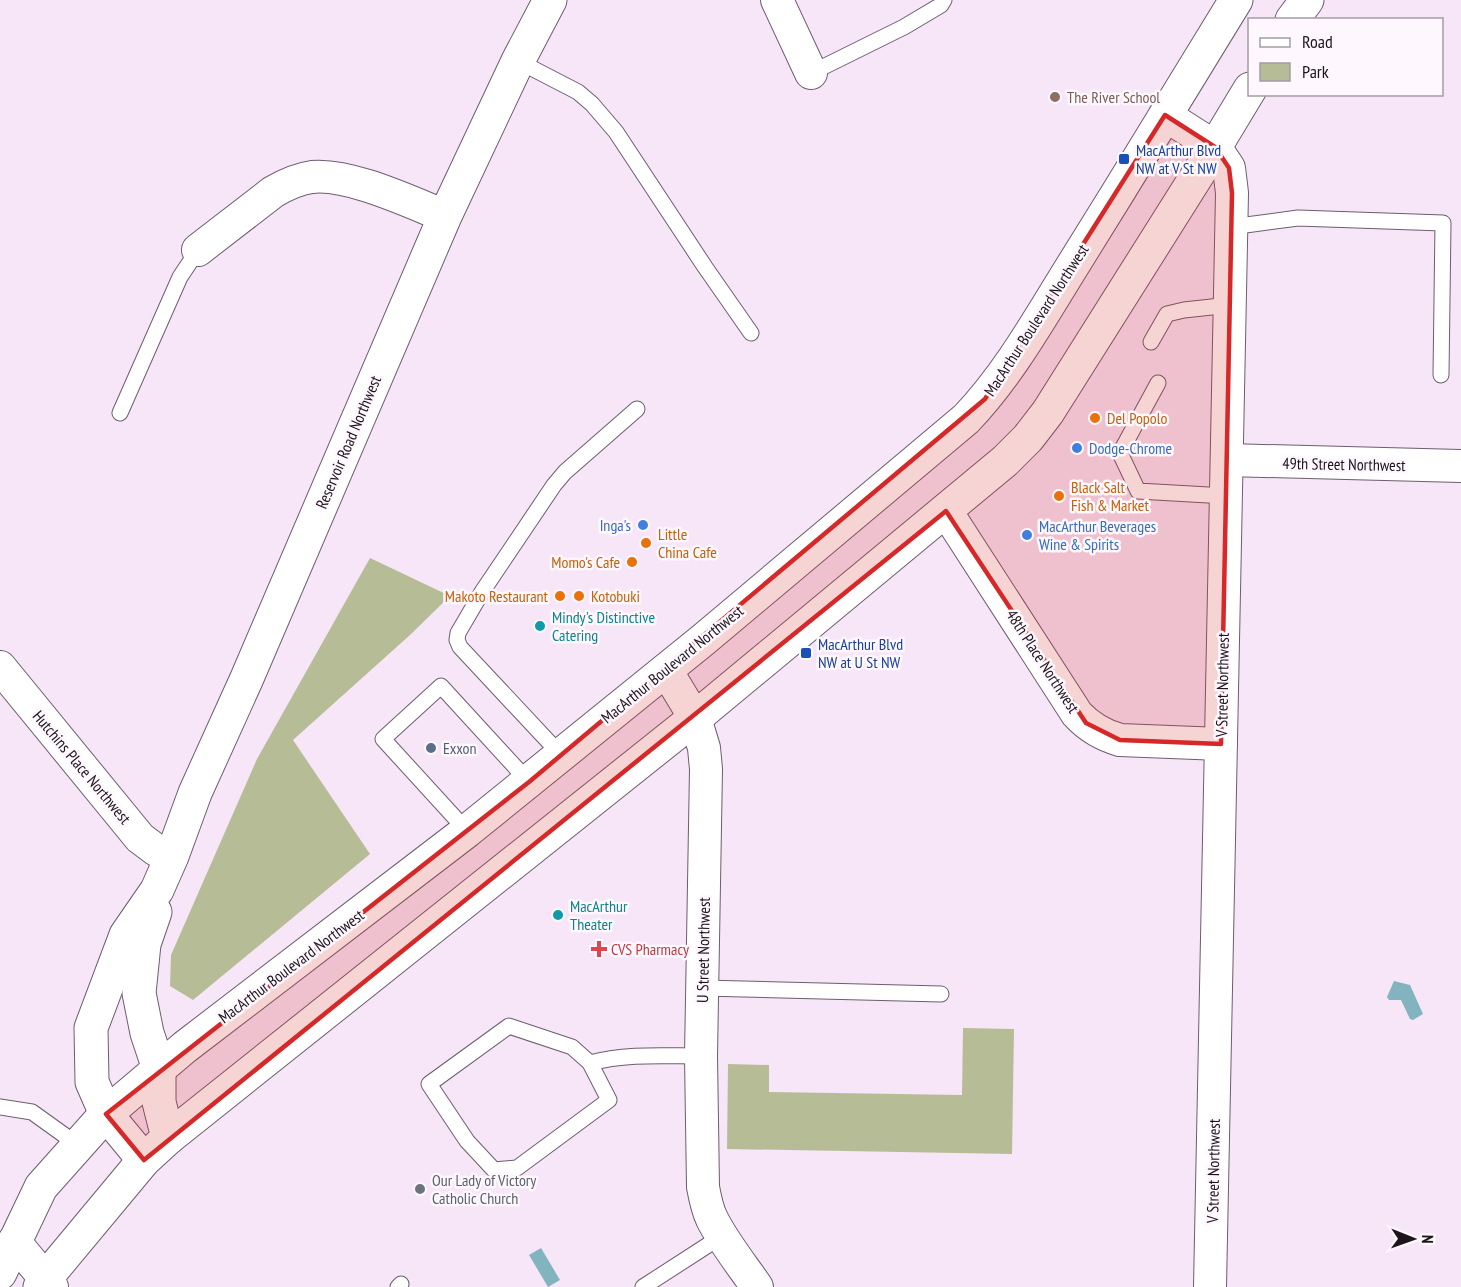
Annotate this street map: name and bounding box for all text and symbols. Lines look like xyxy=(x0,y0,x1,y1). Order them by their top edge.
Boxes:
legend xyxy=(1248,18,1443,96)
text: Road xyxy=(1302,30,1333,53)
text: Park xyxy=(1302,60,1329,83)
place label: The River School xyxy=(1067,87,1160,107)
marker: The River School xyxy=(1048,90,1062,104)
place label: MacArthur Blvd NW at V St NW xyxy=(1136,140,1221,178)
marker: MacArthur Blvd NW at V St NW xyxy=(1117,152,1131,166)
street label: MacArthur Boulevard Northwest xyxy=(979,240,1093,400)
street label: Reservoir Road Northwest xyxy=(311,372,385,512)
place label: Del Popolo xyxy=(1107,408,1167,428)
marker: Del Popolo xyxy=(1088,411,1102,425)
place label: Dodge-Chrome xyxy=(1089,438,1172,458)
marker: Dodge-Chrome xyxy=(1070,441,1084,455)
street label: 49th Street Northwest xyxy=(1282,453,1406,475)
place label: Black Salt Fish & Market xyxy=(1071,477,1149,515)
marker: Black Salt Fish & Market xyxy=(1052,489,1066,503)
place label: Inga's xyxy=(600,515,631,535)
place label: MacArthur Beverages Wine & Spirits xyxy=(1039,516,1156,554)
marker: Inga's xyxy=(636,518,650,532)
place label: Little China Cafe xyxy=(658,524,717,562)
marker: MacArthur Beverages Wine & Spirits xyxy=(1020,528,1034,542)
marker: Little China Cafe xyxy=(639,536,653,550)
place label: Momo's Cafe xyxy=(551,552,620,572)
marker: Momo's Cafe xyxy=(625,555,639,569)
place label: Makoto Restaurant xyxy=(445,586,549,606)
place label: Kotobuki xyxy=(591,586,640,606)
marker: Makoto Restaurant xyxy=(553,589,567,603)
marker: Kotobuki xyxy=(572,589,586,603)
street label: MacArthur Boulevard Northwest xyxy=(597,600,748,727)
street label: 48th Place Northwest xyxy=(1002,605,1084,717)
place label: Mindy's Distinctive Catering xyxy=(552,607,655,645)
marker: Mindy's Distinctive Catering xyxy=(533,619,547,633)
street label: V Street Northwest xyxy=(1211,632,1233,738)
place label: MacArthur Blvd NW at U St NW xyxy=(818,634,903,672)
marker: MacArthur Blvd NW at U St NW xyxy=(799,646,813,660)
street label: Hutchins Place Northwest xyxy=(29,706,136,828)
place label: Exxon xyxy=(443,738,477,758)
marker: Exxon xyxy=(424,741,438,755)
place label: MacArthur Theater xyxy=(570,896,628,934)
street label: U Street Northwest xyxy=(692,896,714,1003)
street label: MacArthur Boulevard Northwest xyxy=(214,904,368,1027)
marker: MacArthur Theater xyxy=(551,908,565,922)
place label: CVS Pharmacy xyxy=(611,939,689,959)
marker: CVS Pharmacy xyxy=(592,942,606,956)
street label: V Street Northwest xyxy=(1202,1118,1224,1224)
place label: Our Lady of Victory Catholic Church xyxy=(432,1170,536,1208)
marker: Our Lady of Victory Catholic Church xyxy=(413,1182,427,1196)
north arrow xyxy=(1383,1209,1443,1269)
text: N xyxy=(1418,1235,1438,1244)

